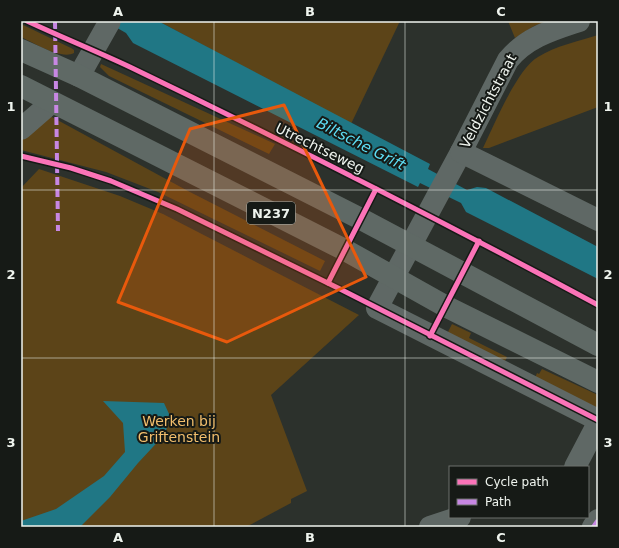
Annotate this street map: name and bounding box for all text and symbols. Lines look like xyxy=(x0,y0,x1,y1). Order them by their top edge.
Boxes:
text: A xyxy=(113,4,123,19)
text: B xyxy=(305,4,315,19)
text: C xyxy=(496,4,506,19)
street label: Veldzichtstraat xyxy=(456,51,520,151)
text: 1 xyxy=(6,99,16,114)
text: 1 xyxy=(603,99,613,114)
water label: Biltsche Grift xyxy=(314,114,409,175)
street label: Utrechtseweg xyxy=(273,120,367,176)
road number: N237 xyxy=(247,202,295,224)
text: 2 xyxy=(6,267,16,282)
text: 2 xyxy=(603,267,613,282)
park label: Werken bij Griftenstein xyxy=(138,413,220,445)
text: 3 xyxy=(6,435,16,450)
text: 3 xyxy=(603,435,613,450)
legend xyxy=(449,466,589,518)
text: Cycle path xyxy=(485,475,549,489)
text: Path xyxy=(485,495,511,509)
text: A xyxy=(113,530,123,545)
text: B xyxy=(305,530,315,545)
text: C xyxy=(496,530,506,545)

